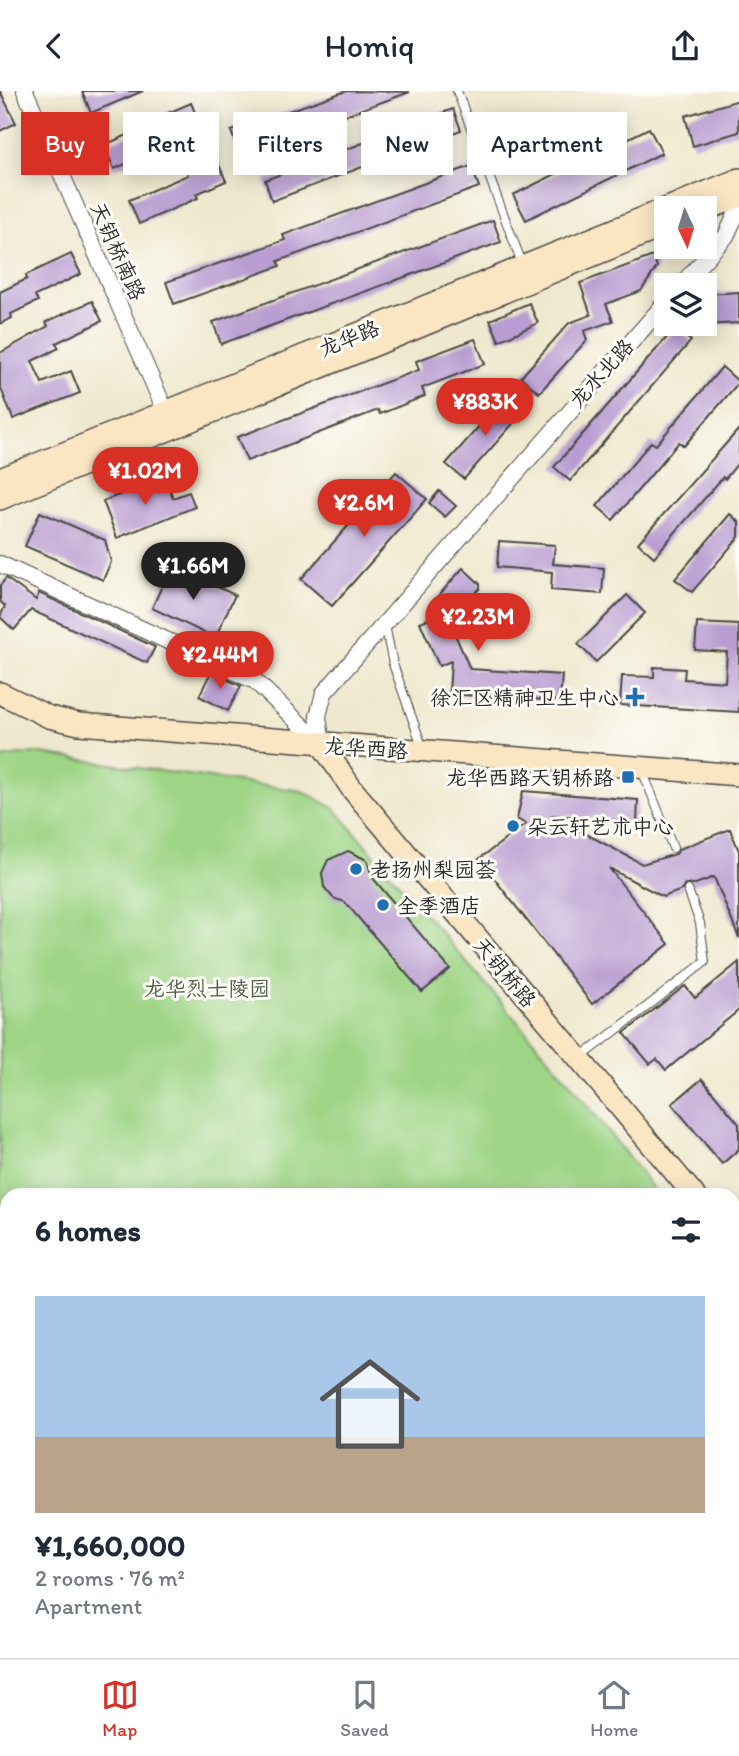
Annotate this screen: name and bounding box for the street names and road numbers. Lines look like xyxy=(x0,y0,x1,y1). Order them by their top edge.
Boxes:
street label: 天钥桥南路 xyxy=(85,198,151,304)
street label: 龙华路 xyxy=(315,315,383,361)
street label: 龙水北路 xyxy=(564,333,638,413)
street label: 龙华西路 xyxy=(323,733,409,763)
street label: 天钥桥路 xyxy=(468,932,542,1012)

